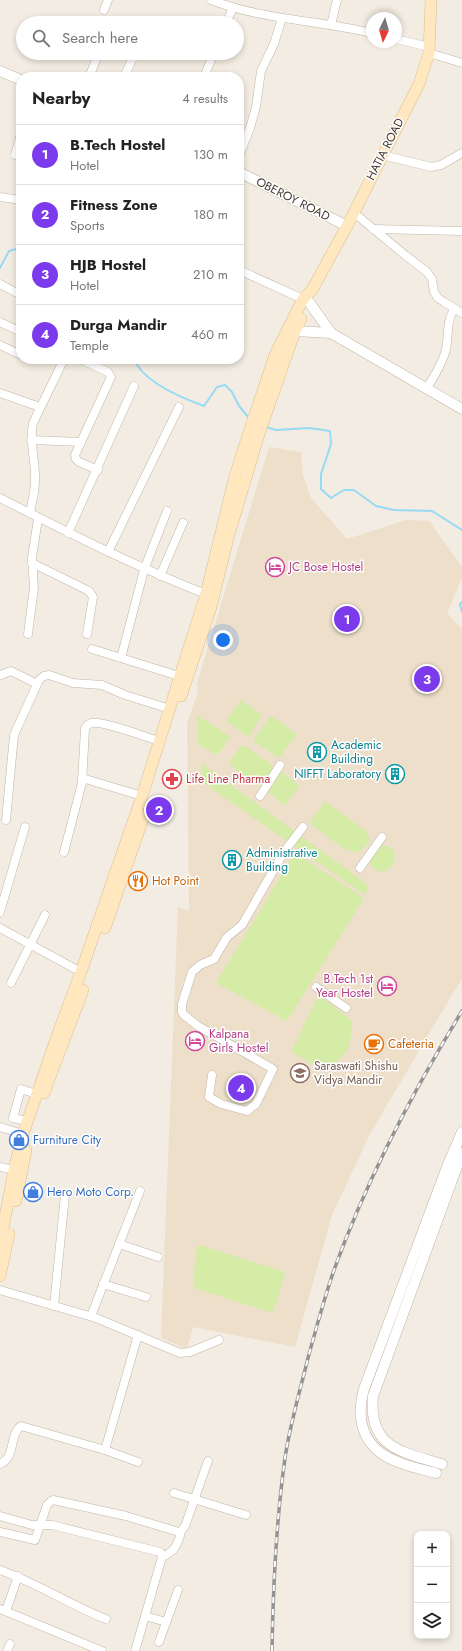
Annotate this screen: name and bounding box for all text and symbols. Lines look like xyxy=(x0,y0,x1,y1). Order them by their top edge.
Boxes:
north arrow xyxy=(366,12,402,48)
search box xyxy=(16,16,244,60)
icon: search xyxy=(30,27,52,49)
text: Search here xyxy=(62,27,138,49)
text: Nearby xyxy=(32,86,90,110)
text: 4 results xyxy=(182,89,228,108)
street label: HATIA ROAD xyxy=(362,115,408,183)
text: B.Tech Hostel xyxy=(70,134,165,156)
text: 1 xyxy=(42,145,48,164)
text: 130 m xyxy=(193,145,228,164)
text: Hotel xyxy=(70,156,99,175)
street label: OBEROY ROAD xyxy=(253,173,333,225)
text: Fitness Zone xyxy=(70,194,158,216)
text: 2 xyxy=(41,205,49,224)
text: 180 m xyxy=(193,205,228,224)
text: Sports xyxy=(70,216,104,235)
text: HJB Hostel xyxy=(70,254,146,276)
text: 3 xyxy=(41,265,49,284)
text: 210 m xyxy=(193,265,228,284)
text: Hotel xyxy=(70,276,99,295)
text: Durga Mandir xyxy=(70,314,167,336)
text: 4 xyxy=(40,325,50,344)
text: 460 m xyxy=(191,325,228,344)
text: Temple xyxy=(70,336,109,355)
hotel icon: JC Bose Hostel xyxy=(264,556,286,578)
place label: JC Bose Hostel xyxy=(287,558,363,576)
pin: 1 xyxy=(334,604,360,634)
your location xyxy=(213,630,233,650)
pin: 3 xyxy=(414,664,440,694)
place label: Academic Building xyxy=(331,736,382,768)
building icon: Academic Building xyxy=(306,741,328,763)
building icon: NIFFT Laboratory xyxy=(384,763,406,785)
place label: NIFFT Laboratory xyxy=(294,765,382,783)
pharmacy icon: Life Line Pharma xyxy=(161,768,183,790)
place label: Life Line Pharma xyxy=(186,770,270,788)
pin: 2 xyxy=(146,795,172,825)
place label: Administrative Building xyxy=(246,844,318,876)
building icon: Administrative Building xyxy=(221,849,243,871)
restaurant icon: Hot Point xyxy=(127,870,149,892)
place label: Hot Point xyxy=(152,872,199,890)
place label: B.Tech 1st Year Hostel xyxy=(316,970,373,1002)
hotel icon: B.Tech 1st Year Hostel xyxy=(376,975,398,997)
place label: Kalpana Girls Hostel xyxy=(209,1025,269,1057)
hotel icon: Kalpana Girls Hostel xyxy=(184,1030,206,1052)
cafe icon: Cafeteria xyxy=(363,1033,385,1055)
place label: Cafeteria xyxy=(388,1035,434,1053)
place label: Saraswati Shishu Vidya Mandir xyxy=(314,1057,398,1089)
school or university icon: Saraswati Shishu Vidya Mandir xyxy=(289,1062,311,1084)
pin: 4 xyxy=(228,1073,254,1103)
shop icon: Furniture City xyxy=(8,1129,30,1151)
place label: Furniture City xyxy=(33,1131,102,1149)
shop icon: Hero Moto Corp. xyxy=(22,1181,44,1203)
place label: Hero Moto Corp. xyxy=(47,1183,134,1201)
map controls xyxy=(414,1531,450,1639)
button: + xyxy=(414,1531,450,1567)
button: − xyxy=(414,1567,450,1603)
button: layers xyxy=(414,1603,450,1639)

